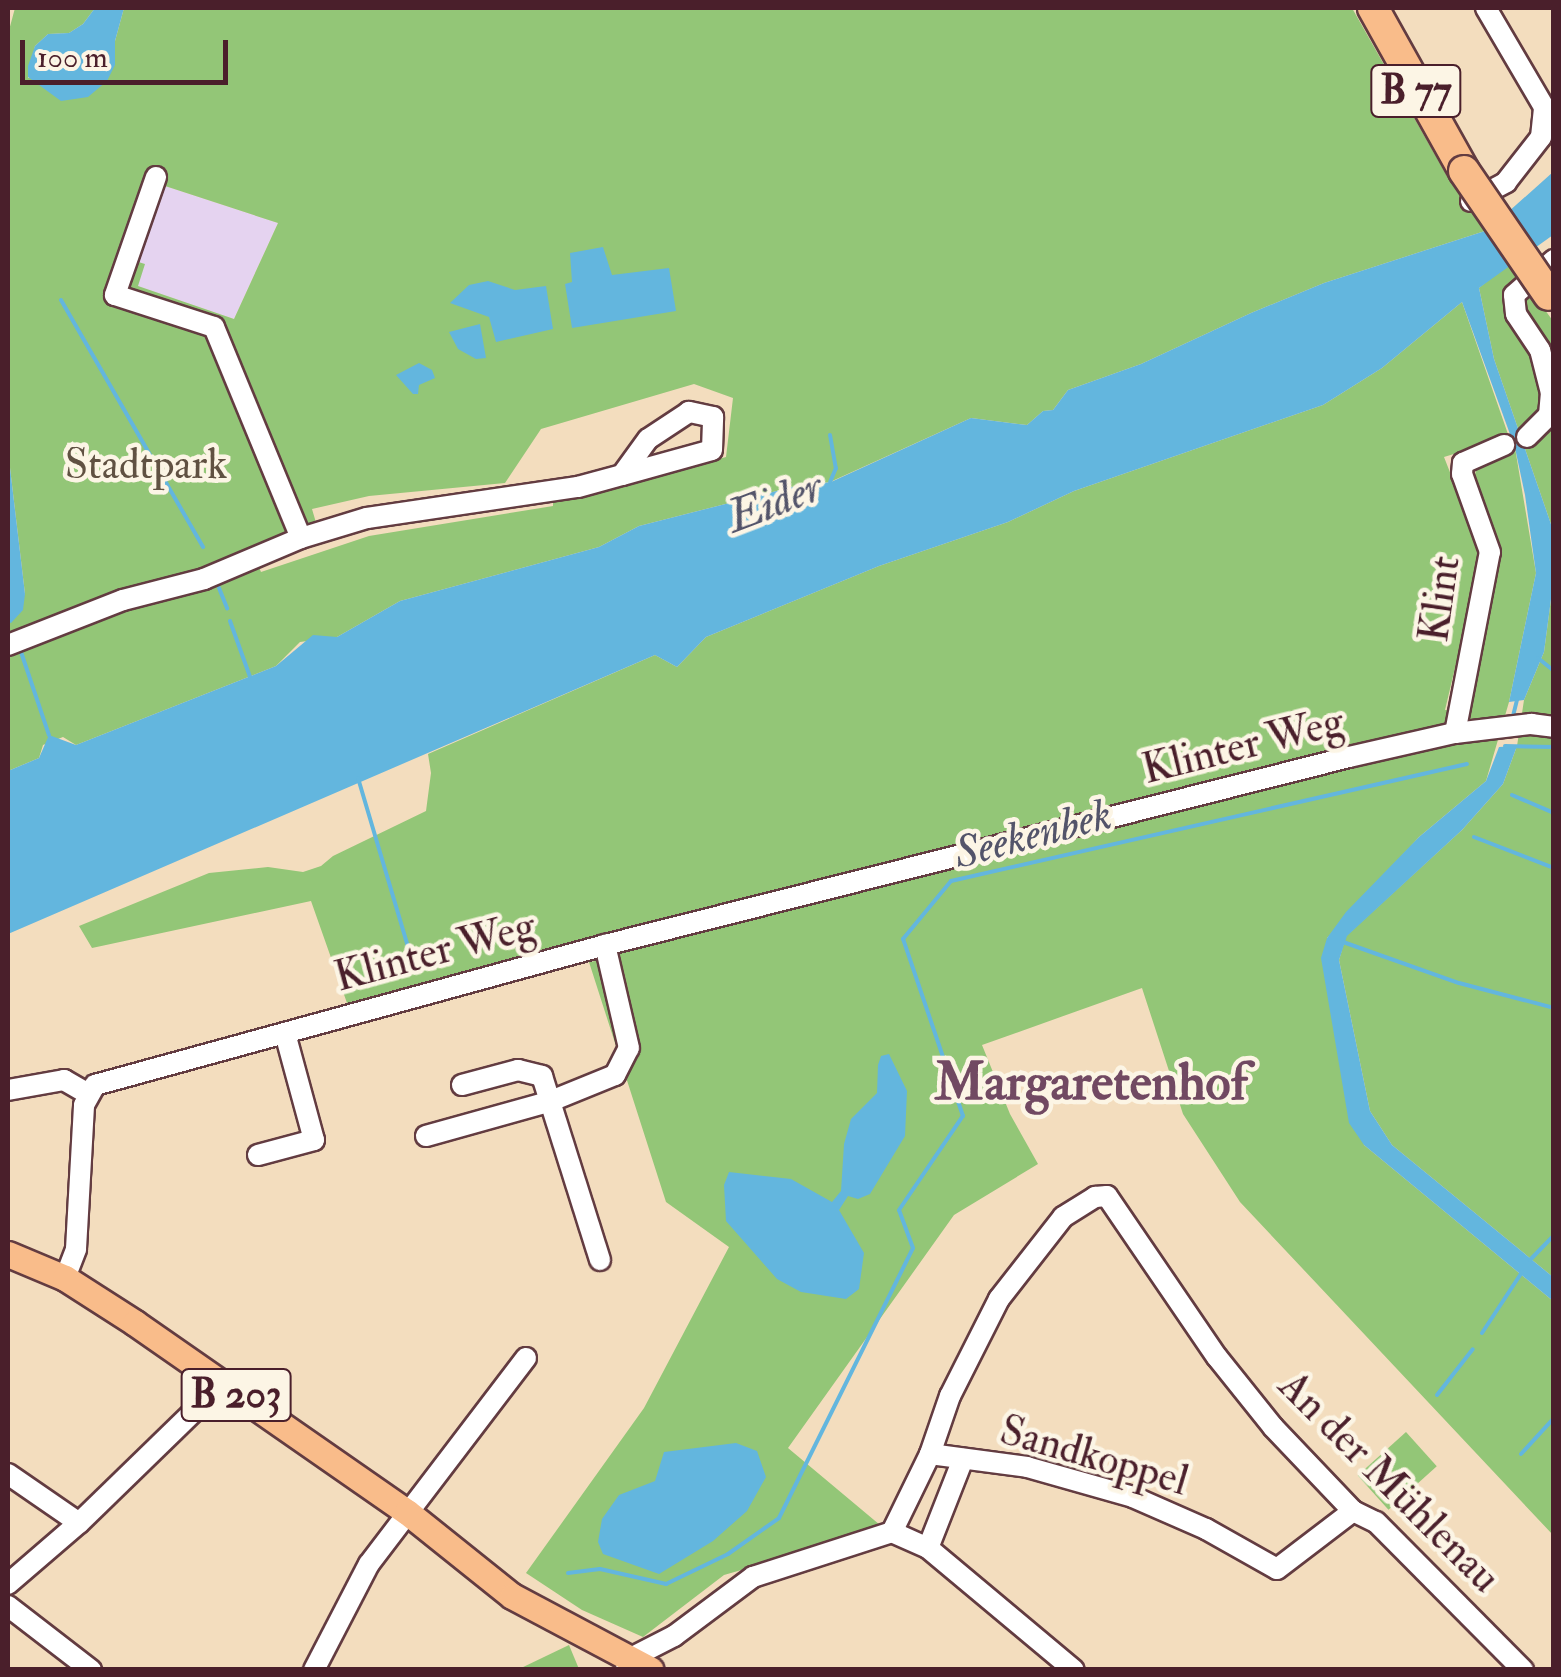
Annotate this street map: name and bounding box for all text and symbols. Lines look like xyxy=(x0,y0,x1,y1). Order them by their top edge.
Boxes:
scale bar xyxy=(25,20,232,82)
text: 100 m xyxy=(37,39,108,76)
road number: B 77 xyxy=(1368,56,1464,126)
park label: Stadtpark xyxy=(65,440,227,490)
water label: Eider xyxy=(720,460,830,546)
street label: Klint xyxy=(1409,553,1471,645)
street label: Klinter Weg xyxy=(1137,697,1349,795)
water label: Seekenbek xyxy=(948,788,1118,882)
street label: Klinter Weg xyxy=(329,901,541,1003)
district label: Margaretenhof xyxy=(934,1052,1248,1114)
road number: B 203 xyxy=(178,1360,294,1430)
street label: An der Mühlenau xyxy=(1268,1361,1510,1603)
street label: Sandkoppel xyxy=(994,1405,1194,1507)

